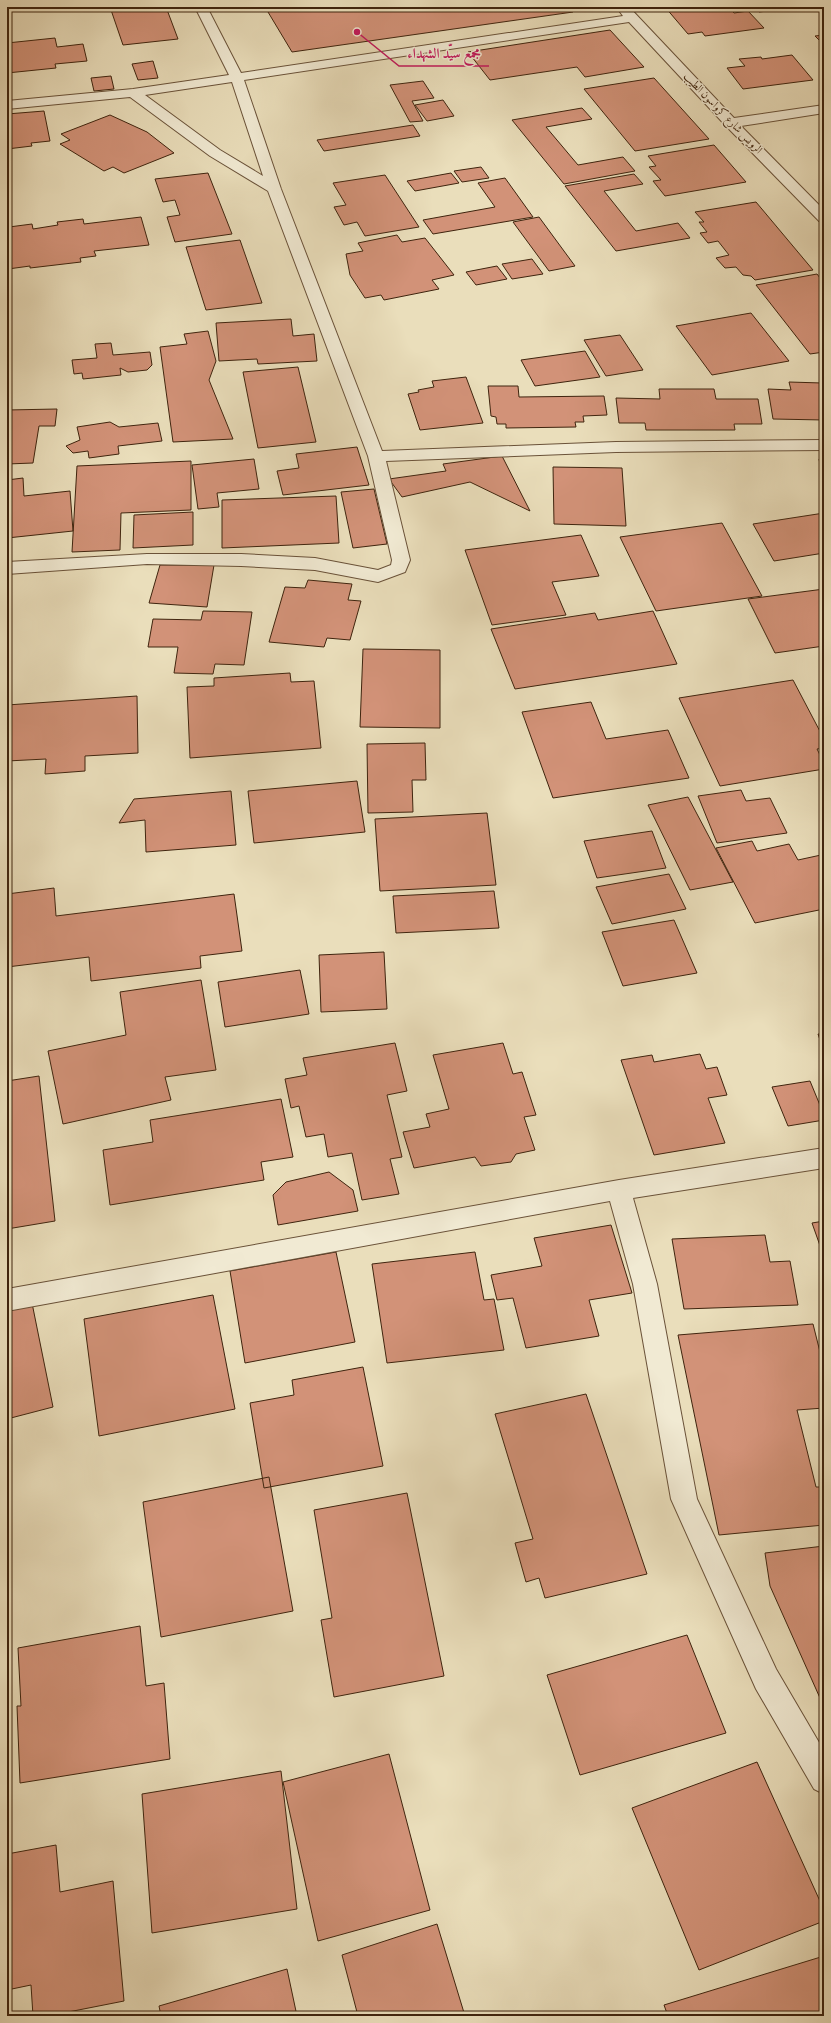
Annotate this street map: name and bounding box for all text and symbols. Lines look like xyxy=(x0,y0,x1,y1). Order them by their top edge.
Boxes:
callout: مجمع سيّد الشهداء xyxy=(399,40,489,66)
text: مجمع سيّد الشهداء xyxy=(407,43,481,66)
street label: الرويس شارع كرواسون الطيب xyxy=(679,70,765,158)

